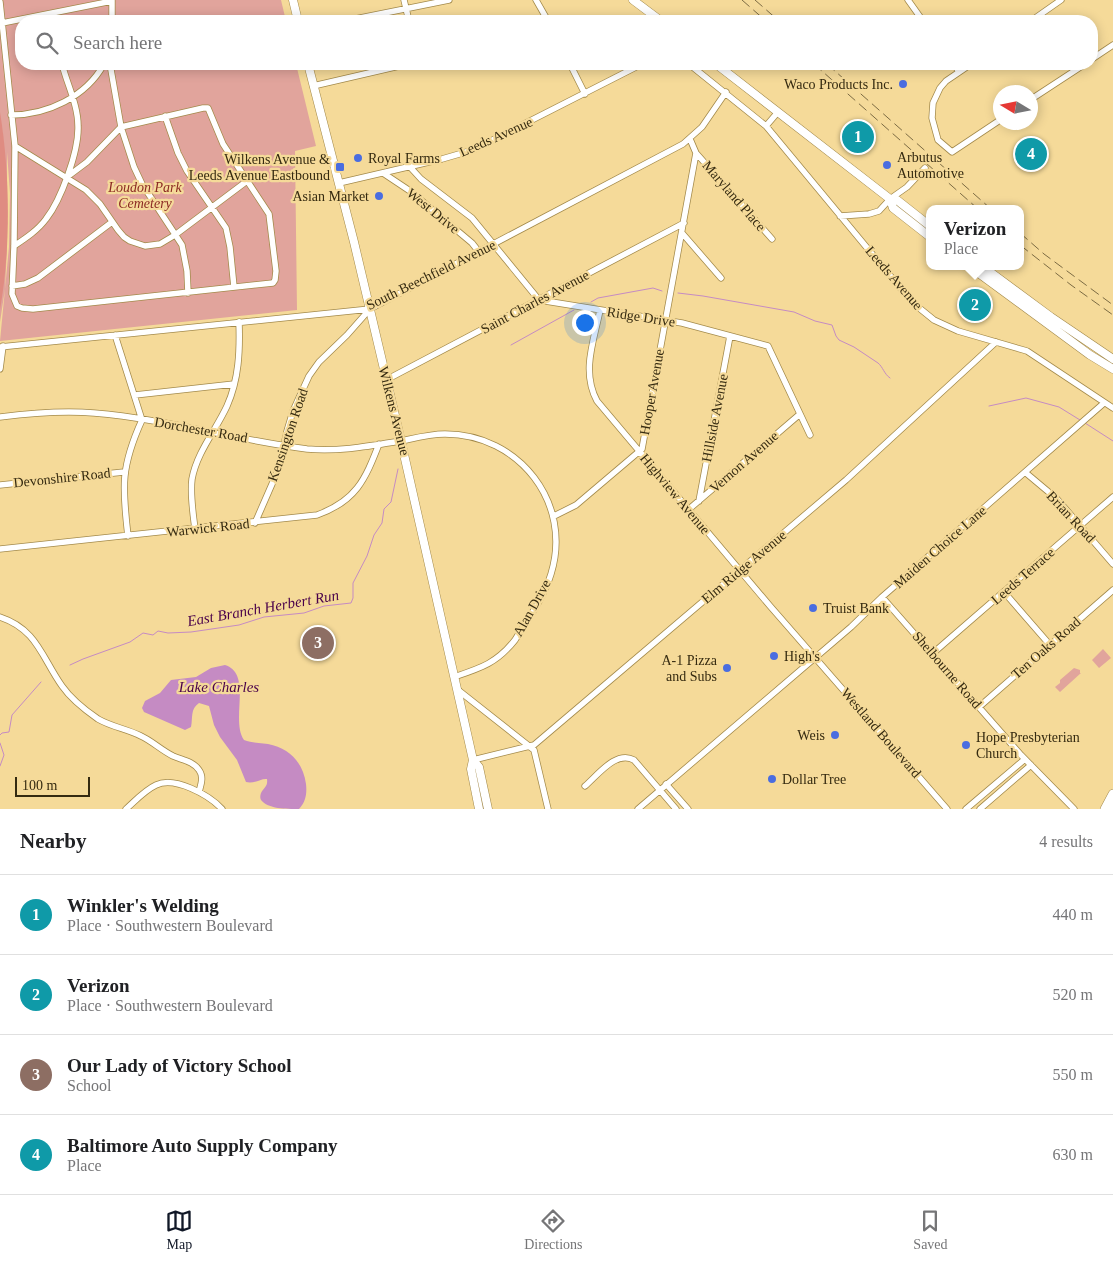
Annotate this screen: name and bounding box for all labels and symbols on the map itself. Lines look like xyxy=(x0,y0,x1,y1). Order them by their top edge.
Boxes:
place label: Waco Products Inc. xyxy=(784,77,893,92)
marker: Waco Products Inc. xyxy=(897,78,909,90)
north arrow xyxy=(993,85,1038,130)
street label: Leeds Avenue xyxy=(457,114,535,160)
pin: 1 xyxy=(842,118,874,156)
pin: 4 xyxy=(1015,135,1047,173)
place label: Arbutus Automotive xyxy=(897,150,964,181)
place label: Royal Farms xyxy=(368,151,440,166)
place label: Wilkens Avenue & Leeds Avenue Eastbound xyxy=(189,152,330,183)
marker: Royal Farms xyxy=(352,152,364,164)
street label: Maryland Place xyxy=(699,158,769,234)
marker: Arbutus Automotive xyxy=(881,159,893,171)
marker: Wilkens Avenue & Leeds Avenue Eastbound xyxy=(334,161,346,173)
park label: Loudon Park Cemetery xyxy=(107,180,183,211)
street label: West Drive xyxy=(404,185,462,237)
place label: Asian Market xyxy=(292,189,369,204)
marker: Asian Market xyxy=(373,190,385,202)
street label: South Beechfield Avenue xyxy=(364,237,498,313)
street label: Leeds Avenue xyxy=(863,243,925,313)
street label: Saint Charles Avenue xyxy=(478,267,592,337)
pin: 2 xyxy=(959,286,991,324)
street label: Ridge Drive xyxy=(606,304,676,330)
your location xyxy=(572,310,598,336)
street label: Hooper Avenue xyxy=(637,348,667,436)
street label: Wilkens Avenue xyxy=(376,365,412,457)
street label: Hillside Avenue xyxy=(699,373,731,463)
street label: Kensington Road xyxy=(265,386,311,484)
street label: Dorchester Road xyxy=(153,414,249,446)
street label: Vernon Avenue xyxy=(707,428,781,496)
street label: Highview Avenue xyxy=(637,451,713,537)
street label: Devonshire Road xyxy=(13,465,111,491)
street label: Brian Road xyxy=(1044,488,1098,546)
street label: Maiden Choice Lane xyxy=(891,503,989,591)
street label: Warwick Road xyxy=(166,516,250,540)
street label: Elm Ridge Avenue xyxy=(699,527,789,607)
street label: Leeds Terrace xyxy=(988,545,1058,607)
street label: Alan Drive xyxy=(510,577,554,639)
water label: East Branch Herbert Run xyxy=(185,587,340,629)
place label: Truist Bank xyxy=(823,601,889,616)
marker: Truist Bank xyxy=(807,602,819,614)
street label: Ten Oaks Road xyxy=(1009,614,1083,682)
pin: 3 xyxy=(302,624,334,662)
street label: Shelbourne Road xyxy=(910,629,984,711)
place label: High's xyxy=(784,649,820,664)
marker: High's xyxy=(768,650,780,662)
place label: A-1 Pizza and Subs xyxy=(661,653,718,684)
marker: A-1 Pizza and Subs xyxy=(721,662,733,674)
water label: Lake Charles xyxy=(178,679,259,695)
street label: Westland Boulevard xyxy=(838,685,924,781)
place label: Weis xyxy=(797,728,825,743)
marker: Weis xyxy=(829,729,841,741)
place label: Hope Presbyterian Church xyxy=(976,730,1080,761)
marker: Hope Presbyterian Church xyxy=(960,739,972,751)
place label: Dollar Tree xyxy=(782,772,846,787)
marker: Dollar Tree xyxy=(766,773,778,785)
scale bar xyxy=(15,774,90,797)

